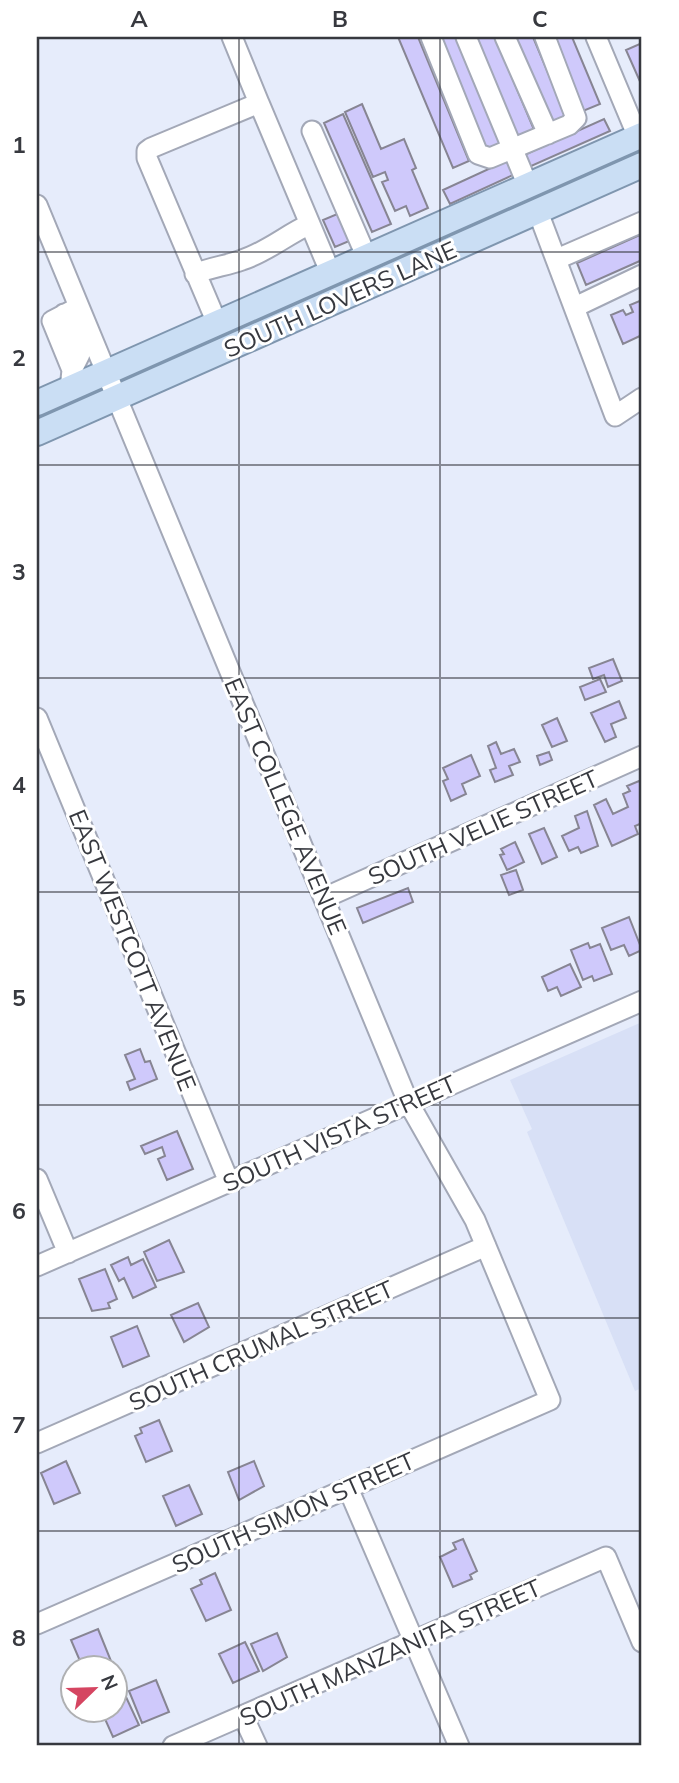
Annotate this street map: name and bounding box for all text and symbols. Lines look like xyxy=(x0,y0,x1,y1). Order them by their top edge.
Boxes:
text: A xyxy=(130,4,148,33)
text: B xyxy=(332,4,348,33)
text: C xyxy=(532,4,548,33)
text: 1 xyxy=(12,130,26,159)
street label: SOUTH LOVERS LANE xyxy=(219,234,461,364)
text: 2 xyxy=(12,343,26,372)
text: 3 xyxy=(12,557,26,586)
street label: EAST COLLEGE AVENUE xyxy=(218,673,354,939)
street label: SOUTH VELIE STREET xyxy=(363,762,603,891)
text: 4 xyxy=(12,770,26,799)
street label: EAST WESTCOTT AVENUE xyxy=(63,805,203,1095)
text: 5 xyxy=(12,983,26,1012)
street label: SOUTH VISTA STREET xyxy=(218,1068,461,1198)
text: 6 xyxy=(12,1196,26,1225)
street label: SOUTH CRUMAL STREET xyxy=(124,1273,398,1417)
text: 7 xyxy=(12,1410,26,1439)
street label: SOUTH SIMON STREET xyxy=(167,1445,420,1579)
street label: SOUTH MANZANITA STREET xyxy=(235,1572,546,1732)
text: 8 xyxy=(12,1623,26,1652)
north arrow xyxy=(60,1654,130,1724)
text: N xyxy=(96,1671,123,1694)

